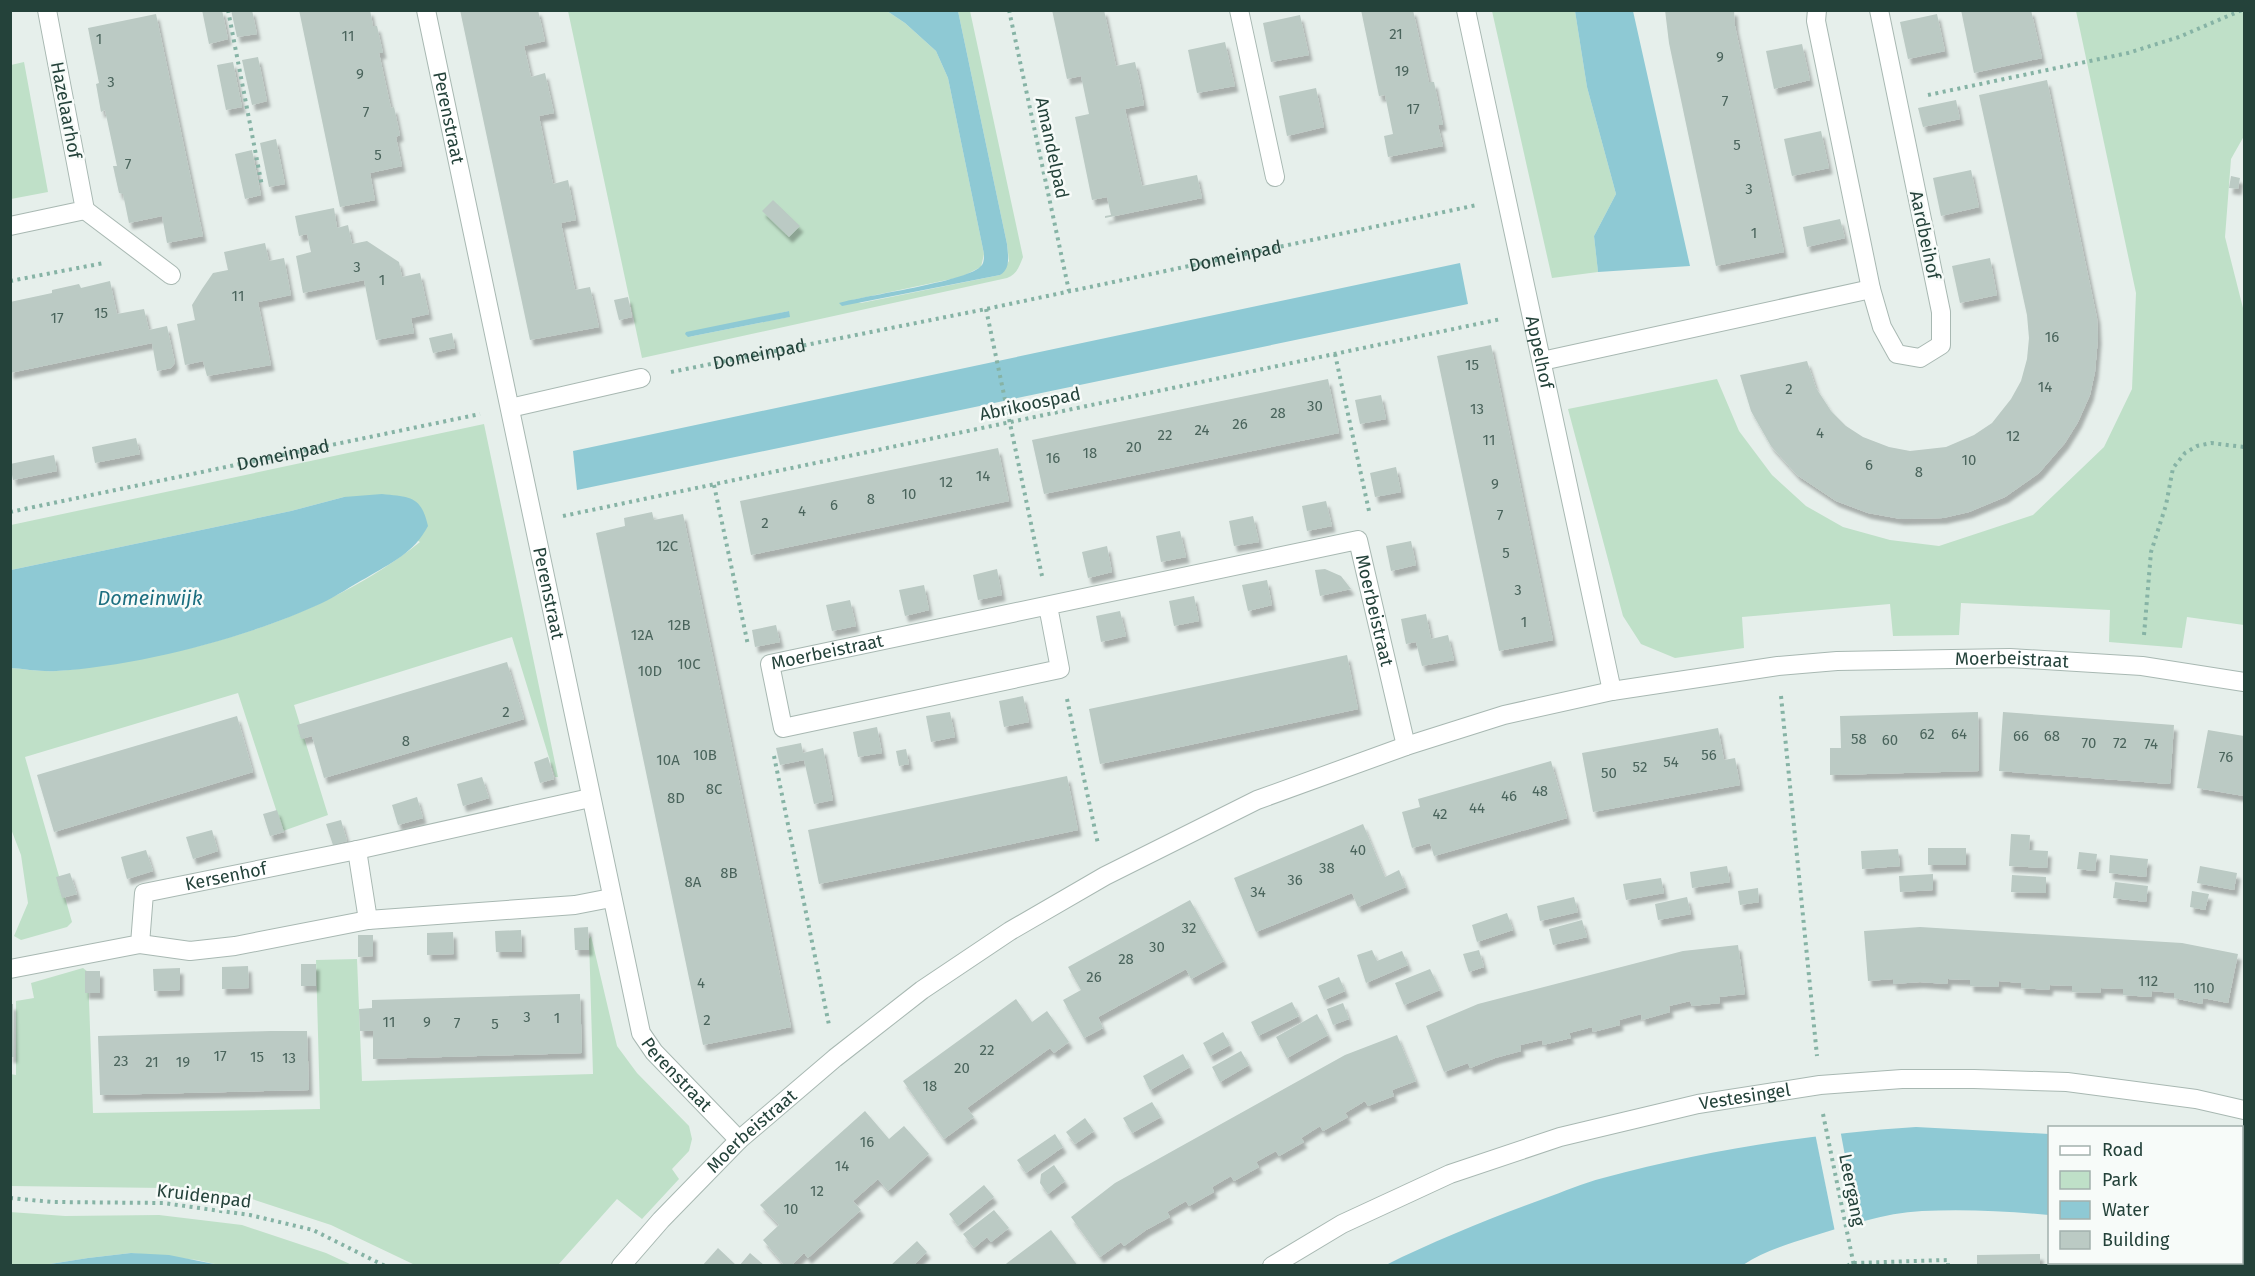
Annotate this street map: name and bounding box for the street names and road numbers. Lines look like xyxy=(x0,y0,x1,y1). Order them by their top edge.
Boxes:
street label: Hazelaarhof xyxy=(46,60,87,162)
street label: Perenstraat xyxy=(428,70,469,166)
street label: Amandelpad xyxy=(1031,95,1073,201)
street label: Aardbeihof xyxy=(1905,189,1946,283)
street label: Domeinpad xyxy=(1187,236,1284,277)
street label: Appelhof xyxy=(1521,314,1558,393)
street label: Domeinpad xyxy=(711,334,808,374)
street label: Abrikoospad xyxy=(978,383,1082,425)
street label: Domeinpad xyxy=(235,435,331,475)
street label: Perenstraat xyxy=(528,545,569,642)
street label: Moerbeistraat xyxy=(1351,552,1398,669)
street label: Moerbeistraat xyxy=(769,629,886,674)
street label: Moerbeistraat xyxy=(1955,647,2070,673)
street label: Kersenhof xyxy=(183,857,270,895)
street label: Perenstraat xyxy=(636,1033,717,1116)
street label: Vestesingel xyxy=(1698,1079,1792,1115)
street label: Moerbeistraat xyxy=(702,1084,802,1178)
street label: Leergang xyxy=(1834,1152,1870,1229)
street label: Kruidenpad xyxy=(155,1179,253,1213)

